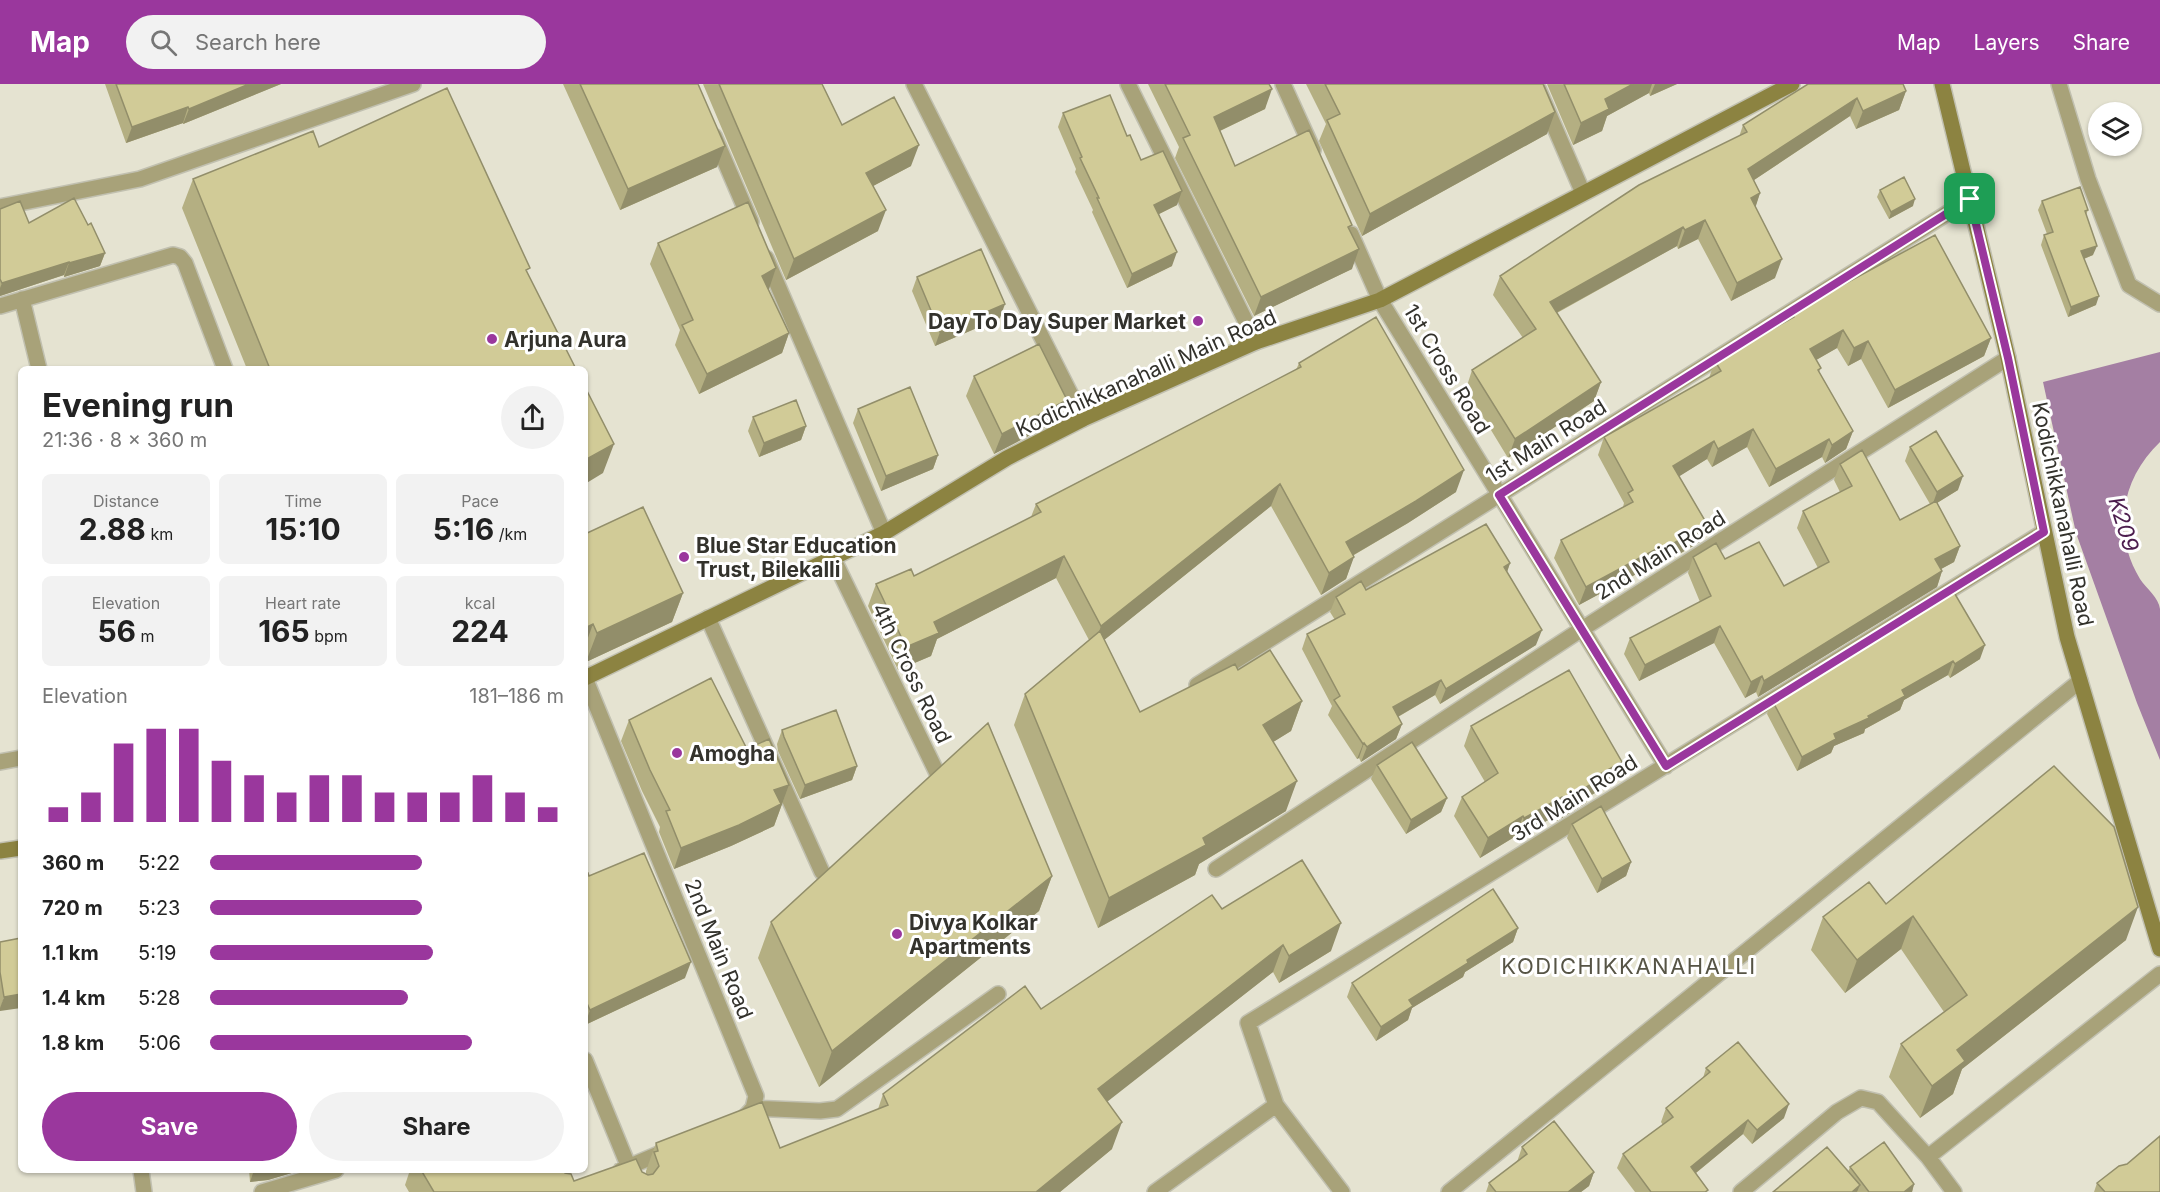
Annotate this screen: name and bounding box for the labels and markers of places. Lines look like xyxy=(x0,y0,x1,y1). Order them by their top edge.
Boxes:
pin xyxy=(1944,173,1995,224)
place label: Day To Day Super Market xyxy=(928,309,1186,334)
marker: Day To Day Super Market xyxy=(1191,314,1205,328)
place label: Arjuna Aura xyxy=(504,327,627,352)
marker: Arjuna Aura xyxy=(485,332,499,346)
place label: Blue Star Education Trust, Bilekalli xyxy=(696,533,897,582)
marker: Blue Star Education Trust, Bilekalli xyxy=(677,550,691,564)
place label: Amogha xyxy=(689,741,775,766)
marker: Amogha xyxy=(670,746,684,760)
place label: Divya Kolkar Apartments xyxy=(909,910,1038,959)
marker: Divya Kolkar Apartments xyxy=(890,927,904,941)

